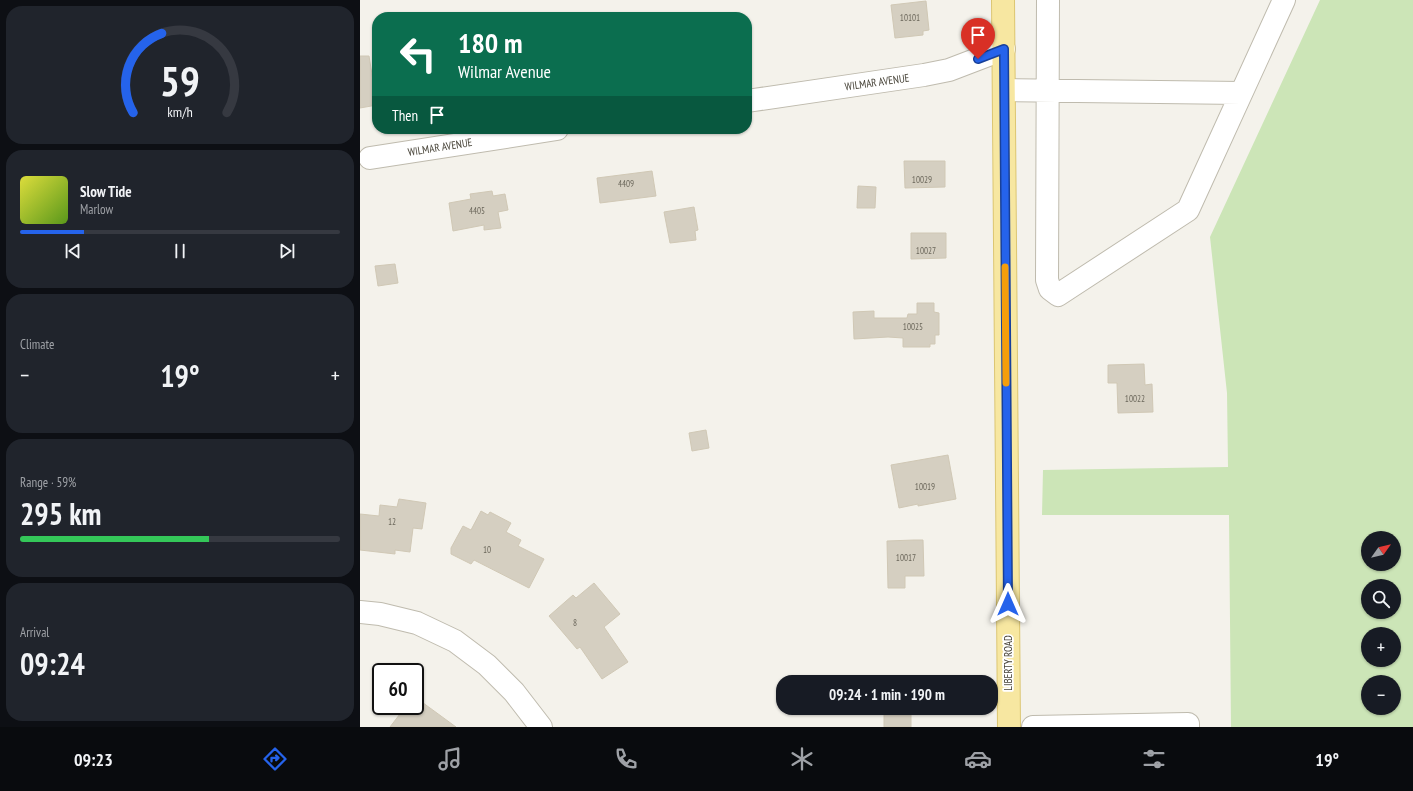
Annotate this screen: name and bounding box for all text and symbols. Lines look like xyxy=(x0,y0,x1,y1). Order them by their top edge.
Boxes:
house number: 10101 xyxy=(900,12,920,23)
pin xyxy=(961,18,995,59)
text: 180 m xyxy=(458,24,522,61)
icon: arrive xyxy=(967,24,989,46)
icon: left xyxy=(392,28,444,80)
text: 59 xyxy=(160,54,200,107)
text: Wilmar Avenue xyxy=(458,60,551,83)
street label: WILMAR AVENUE xyxy=(844,71,910,93)
text: km/h xyxy=(167,102,193,121)
icon: arrive xyxy=(426,104,448,126)
text: Then xyxy=(392,106,418,125)
street label: WILMAR AVENUE xyxy=(407,135,473,159)
house number: 10029 xyxy=(912,174,932,185)
house number: 4409 xyxy=(618,178,634,189)
text: Slow Tide xyxy=(80,182,132,201)
text: Marlow xyxy=(80,201,113,218)
house number: 4405 xyxy=(469,205,485,216)
icon: previous xyxy=(62,240,84,262)
icon: pause xyxy=(169,240,191,262)
icon: next xyxy=(276,240,298,262)
house number: 10027 xyxy=(916,245,936,256)
house number: 10025 xyxy=(903,321,923,332)
text: Climate xyxy=(20,336,54,353)
text: 19° xyxy=(160,356,200,395)
text: − xyxy=(20,361,29,389)
text: + xyxy=(331,361,340,389)
house number: 10022 xyxy=(1125,393,1145,404)
text: Range · 59% xyxy=(20,474,76,491)
house number: 10019 xyxy=(915,481,935,492)
text: 295 km xyxy=(20,494,101,533)
house number: 12 xyxy=(388,516,396,527)
north arrow xyxy=(1361,531,1401,571)
map controls xyxy=(1361,531,1401,715)
house number: 10 xyxy=(483,544,491,555)
house number: 10017 xyxy=(896,552,916,563)
button: search xyxy=(1361,579,1401,619)
position arrow xyxy=(987,583,1029,625)
house number: 8 xyxy=(573,617,577,628)
text: Arrival xyxy=(20,624,49,641)
button: + xyxy=(1361,627,1401,667)
street label: LIBERTY ROAD xyxy=(1001,635,1015,691)
text: 09:24 xyxy=(20,644,85,683)
speed limit sign: 60 xyxy=(372,663,424,715)
button: − xyxy=(1361,675,1401,715)
text: 09:24 · 1 min · 190 m xyxy=(829,685,945,704)
icon: directions xyxy=(261,745,289,773)
icon: music xyxy=(436,745,464,773)
icon: phone xyxy=(612,745,640,773)
icon: climate xyxy=(788,745,816,773)
icon: car xyxy=(964,745,992,773)
icon: filters xyxy=(1140,745,1168,773)
text: 09:23 xyxy=(74,748,113,771)
text: 19° xyxy=(1315,748,1339,771)

